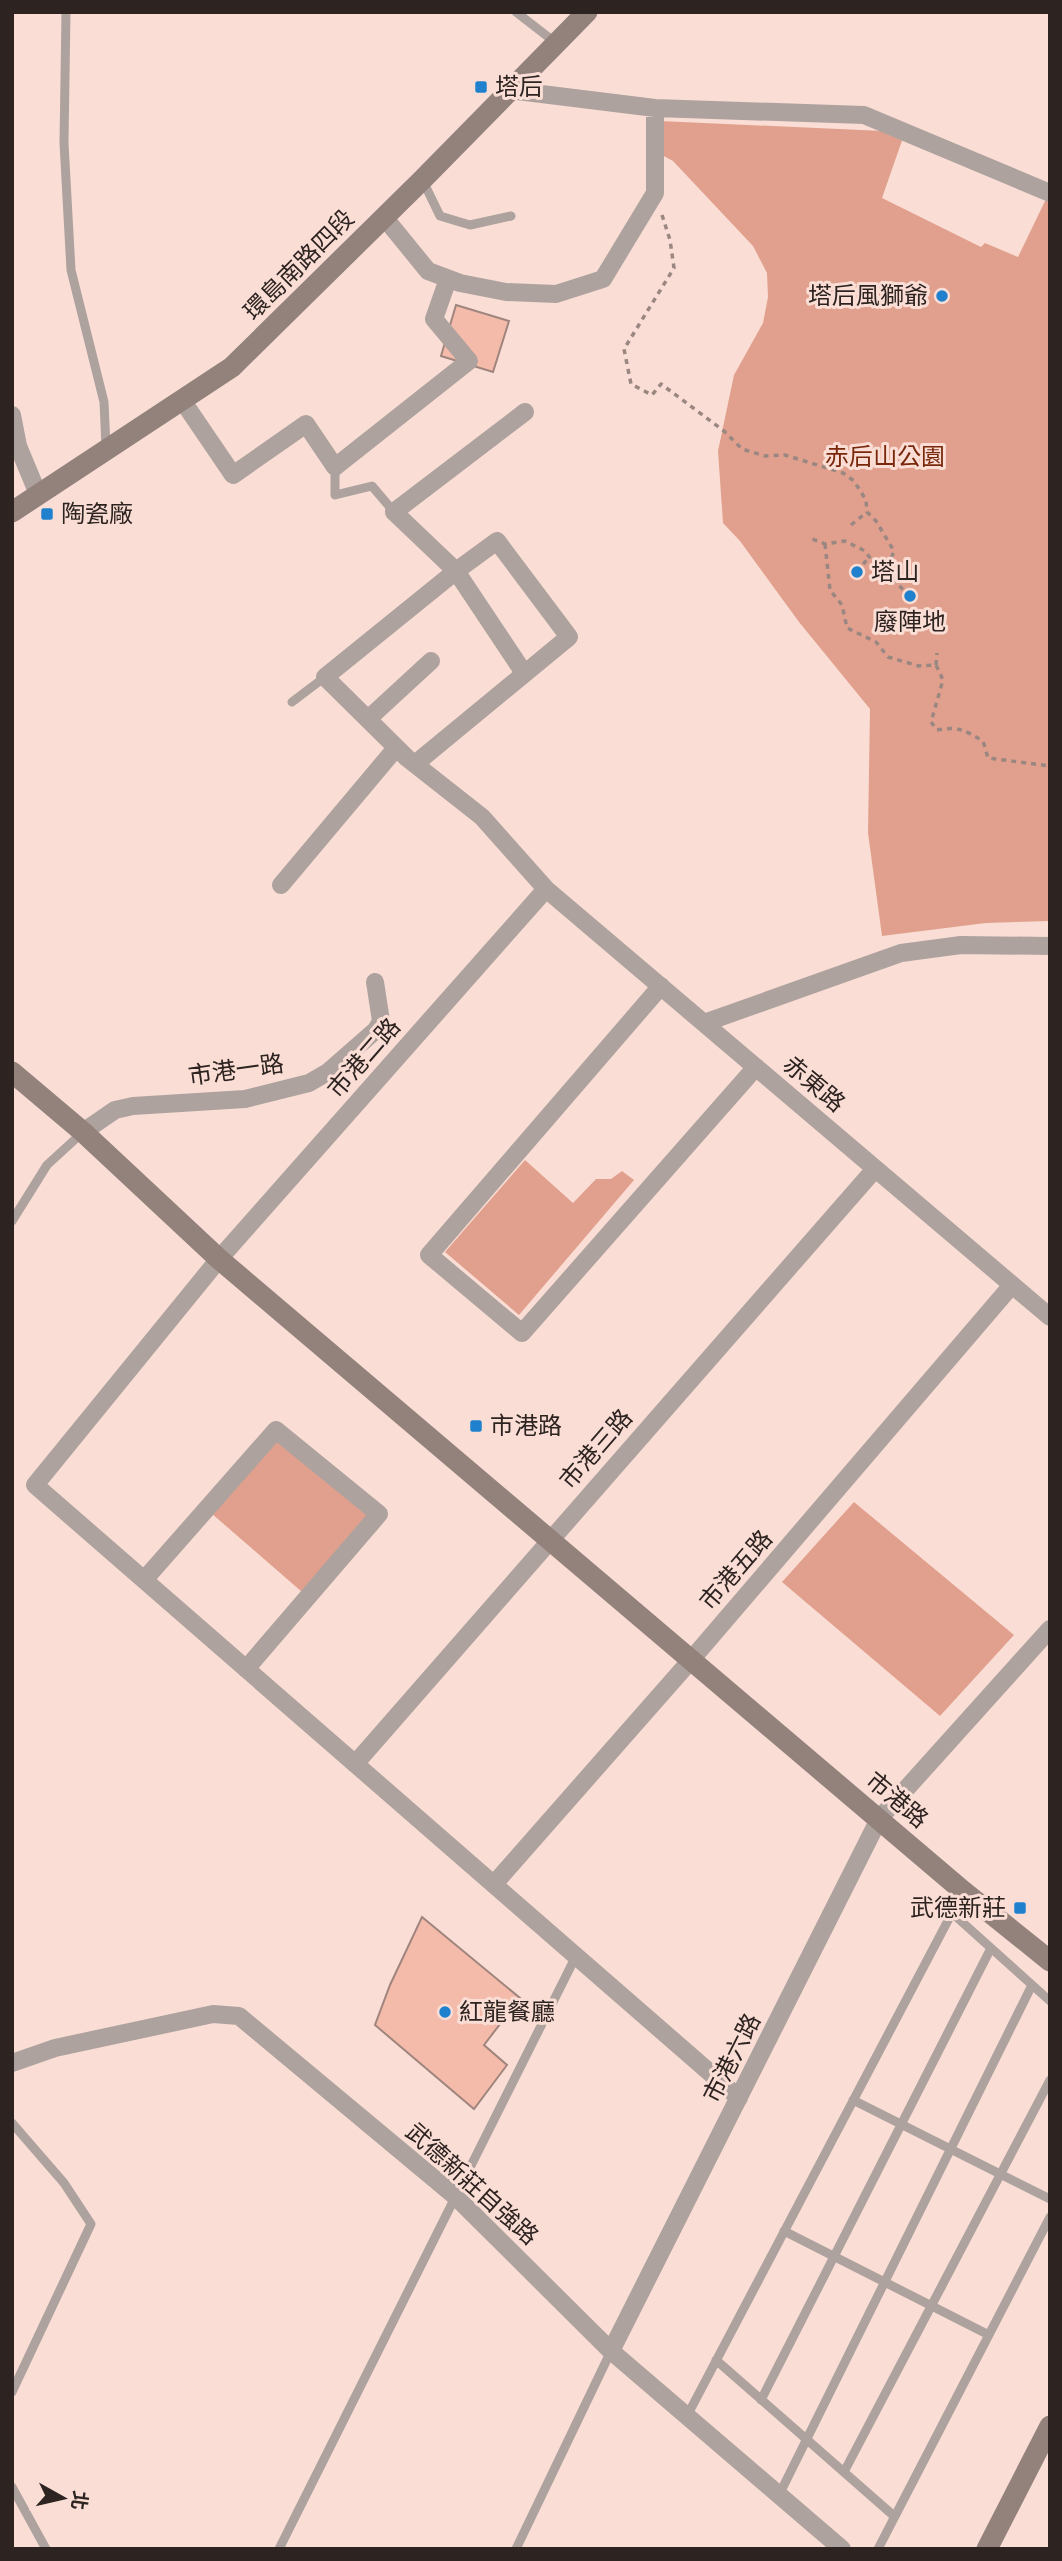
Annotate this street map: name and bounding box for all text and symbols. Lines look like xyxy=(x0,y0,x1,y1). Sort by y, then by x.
place label: 塔后 xyxy=(495,71,543,100)
marker: 塔后 xyxy=(473,79,489,95)
street label: 環島南路四段 xyxy=(237,203,359,325)
place label: 塔后風獅爺 xyxy=(808,280,928,309)
marker: 塔后風獅爺 xyxy=(934,288,950,304)
park label: 赤后山公園 xyxy=(825,441,945,470)
place label: 陶瓷廠 xyxy=(61,498,133,527)
marker: 陶瓷廠 xyxy=(39,506,55,522)
place label: 塔山 xyxy=(871,556,919,585)
marker: 塔山 xyxy=(849,564,865,580)
marker: 廢陣地 xyxy=(902,588,918,604)
place label: 廢陣地 xyxy=(874,606,946,635)
street label: 市港二路 xyxy=(320,1011,405,1103)
street label: 市港一路 xyxy=(186,1047,285,1090)
street label: 赤東路 xyxy=(778,1049,852,1117)
street label: 市港三路 xyxy=(552,1402,637,1494)
place label: 市港路 xyxy=(490,1410,562,1439)
marker: 市港路 xyxy=(468,1418,484,1434)
street label: 市港五路 xyxy=(692,1523,777,1615)
street label: 市港路 xyxy=(861,1765,935,1833)
place label: 武德新莊 xyxy=(910,1892,1006,1921)
marker: 武德新莊 xyxy=(1012,1900,1028,1916)
place label: 紅龍餐廳 xyxy=(459,1996,555,2025)
marker: 紅龍餐廳 xyxy=(437,2004,453,2020)
street label: 市港六路 xyxy=(696,2008,765,2107)
street label: 武德新莊自強路 xyxy=(401,2116,545,2250)
north arrow xyxy=(28,2463,98,2533)
text: 北 xyxy=(68,2489,93,2511)

